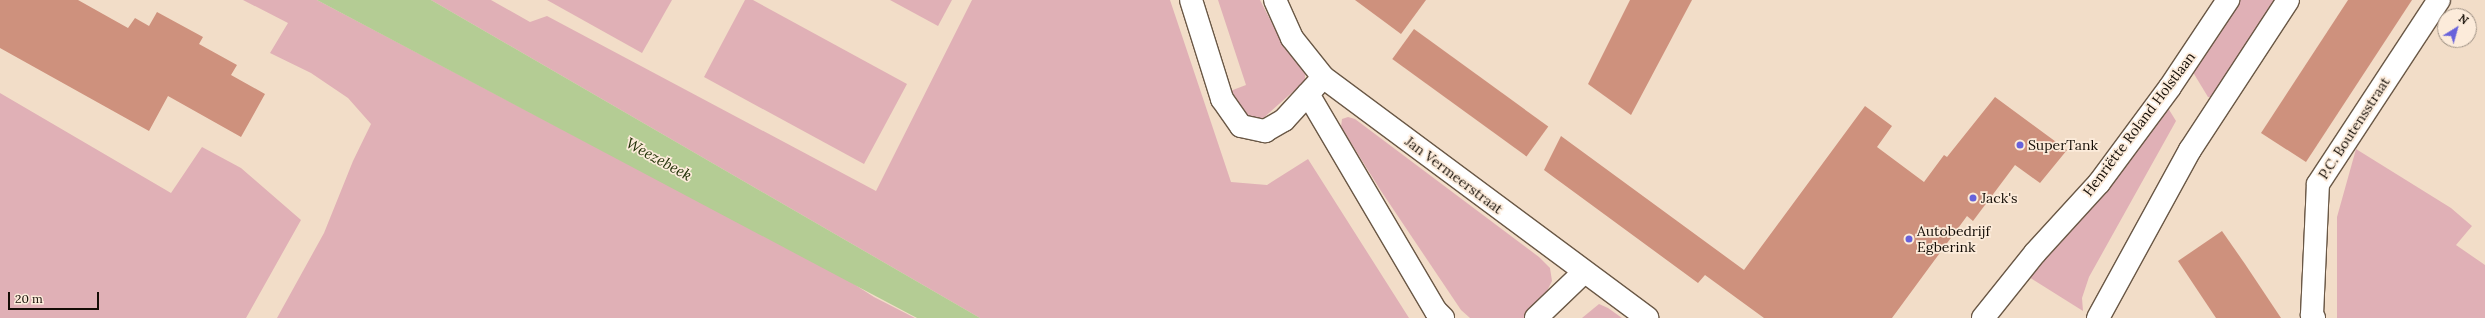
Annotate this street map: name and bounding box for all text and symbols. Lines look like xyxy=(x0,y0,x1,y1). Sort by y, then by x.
north arrow xyxy=(2437,8,2477,48)
text: N xyxy=(2456,11,2471,27)
street label: Henriëtte Roland Holstlaan xyxy=(2079,49,2199,199)
street label: P.C. Boutensstraat xyxy=(2315,74,2393,182)
street label: Jan Vermeerstraat xyxy=(1402,133,1506,217)
water label: Weezebeek xyxy=(623,134,695,184)
place label: SuperTank xyxy=(2028,137,2098,153)
marker: SuperTank xyxy=(2015,140,2025,150)
place label: Jack's xyxy=(1981,190,2018,206)
marker: Jack's xyxy=(1968,193,1978,203)
place label: Autobedrijf Egberink xyxy=(1917,223,1990,256)
marker: Autobedrijf Egberink xyxy=(1904,234,1914,244)
scale bar xyxy=(10,284,101,310)
text: 20 m xyxy=(15,291,43,306)

